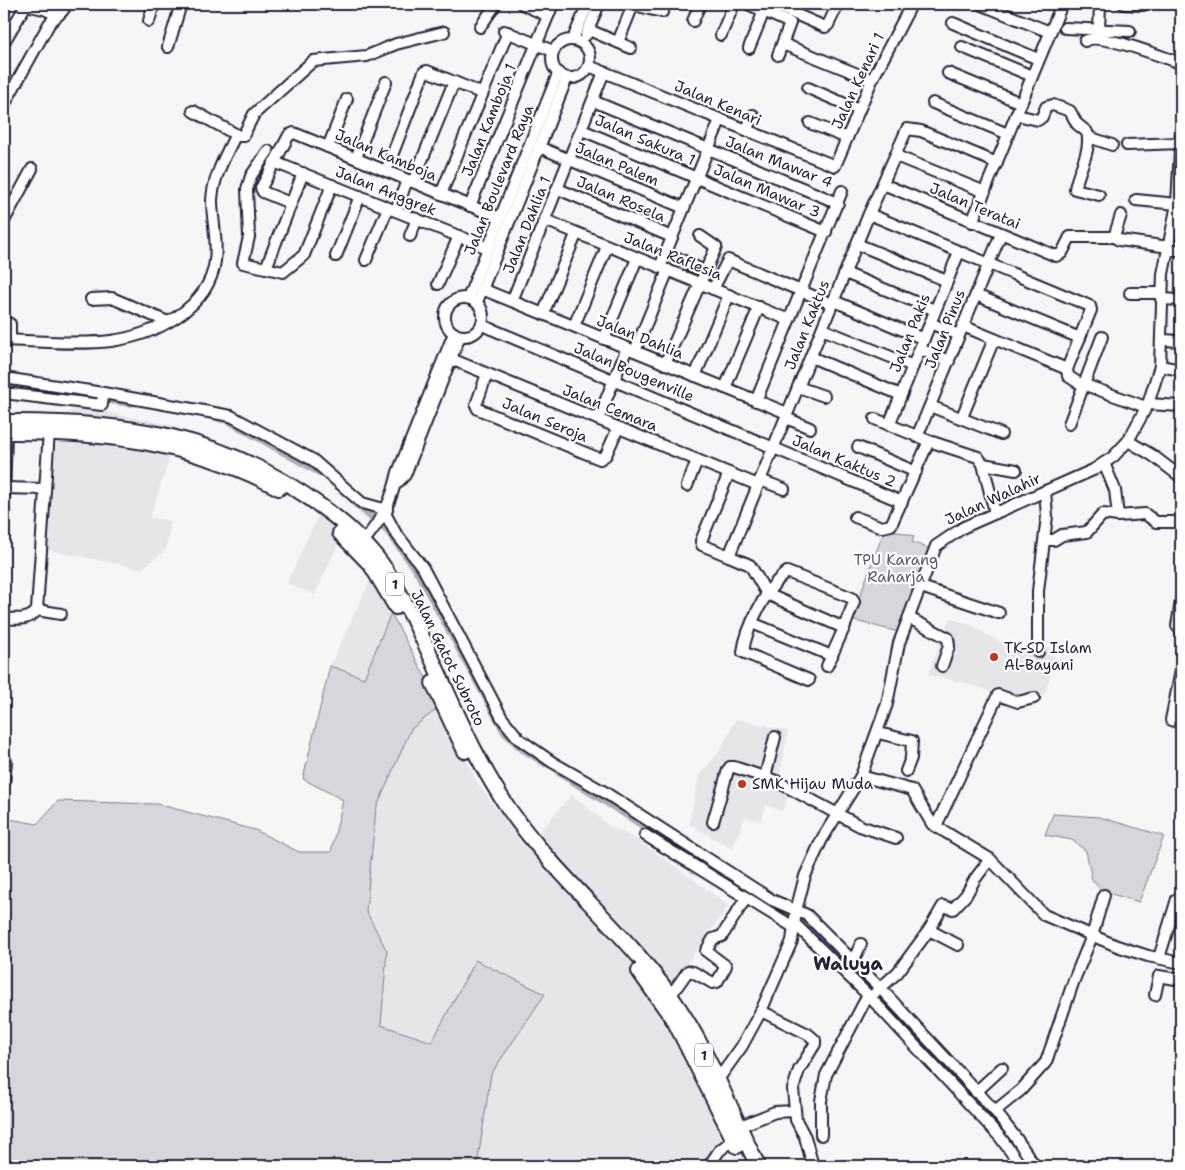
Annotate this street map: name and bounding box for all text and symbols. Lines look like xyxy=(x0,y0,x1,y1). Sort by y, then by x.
street label: Jalan Kenari 1 xyxy=(827,30,889,132)
street label: Jalan Kamboja 1 xyxy=(457,61,521,179)
street label: Jalan Kenari xyxy=(671,76,765,130)
street label: Jalan Boulevard Raya xyxy=(460,101,539,258)
street label: Jalan Sakura 1 xyxy=(592,110,698,170)
street label: Jalan Kamboja xyxy=(332,125,441,186)
street label: Jalan Mawar 4 xyxy=(722,131,836,193)
street label: Jalan Palem xyxy=(572,137,662,191)
street label: Jalan Mawar 3 xyxy=(711,159,823,223)
street label: Jalan Anggrek xyxy=(332,162,440,220)
street label: Jalan Rosela xyxy=(574,171,669,227)
street label: Jalan Dahlia 1 xyxy=(498,173,556,277)
street label: Jalan Teratai xyxy=(927,178,1023,234)
street label: Jalan Raflesia xyxy=(621,227,726,285)
street label: Jalan Kaktus xyxy=(780,277,834,373)
street label: Jalan Pinus xyxy=(920,286,970,372)
street label: Jalan Pakis xyxy=(885,291,935,375)
street label: Jalan Dahlia xyxy=(594,310,687,364)
street label: Jalan Bougenville xyxy=(571,338,697,406)
street label: Jalan Cemara xyxy=(559,380,661,436)
street label: Jalan Seroja xyxy=(499,393,591,447)
street label: Jalan Kaktus 2 xyxy=(789,430,899,492)
street label: Jalan Walahir xyxy=(942,468,1044,530)
park label: TPU Karang Raharja xyxy=(854,550,938,587)
road number: 1 xyxy=(386,572,404,596)
street label: Jalan Gatot Subroto xyxy=(406,587,490,729)
place label: TK-SD Islam Al-Bayani xyxy=(1004,638,1092,675)
marker: TK-SD Islam Al-Bayani xyxy=(988,651,1000,663)
place label: SMK Hijau Muda xyxy=(752,774,874,794)
marker: SMK Hijau Muda xyxy=(736,778,748,790)
district label: Waluya xyxy=(813,952,884,976)
road number: 1 xyxy=(695,1044,713,1066)

